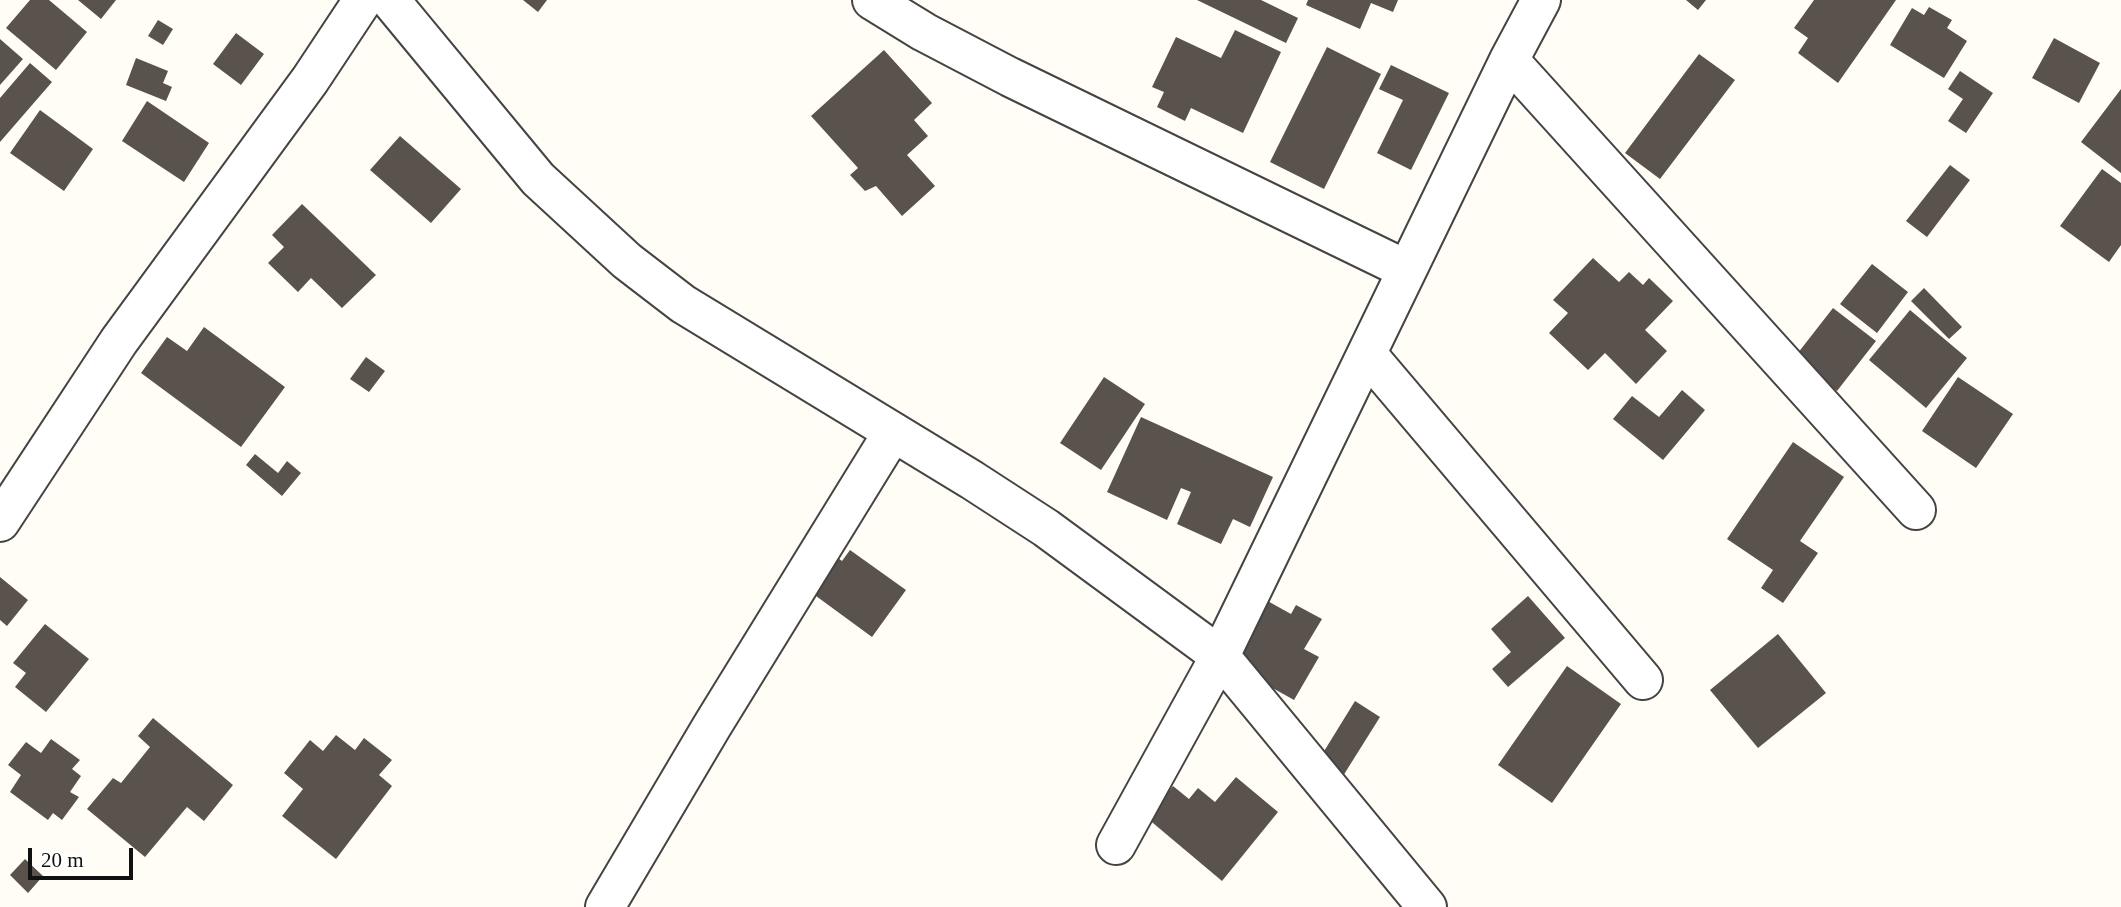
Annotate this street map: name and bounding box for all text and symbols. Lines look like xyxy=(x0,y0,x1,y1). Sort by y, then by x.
scale bar xyxy=(32,834,136,878)
text: 20 m xyxy=(41,848,84,872)

